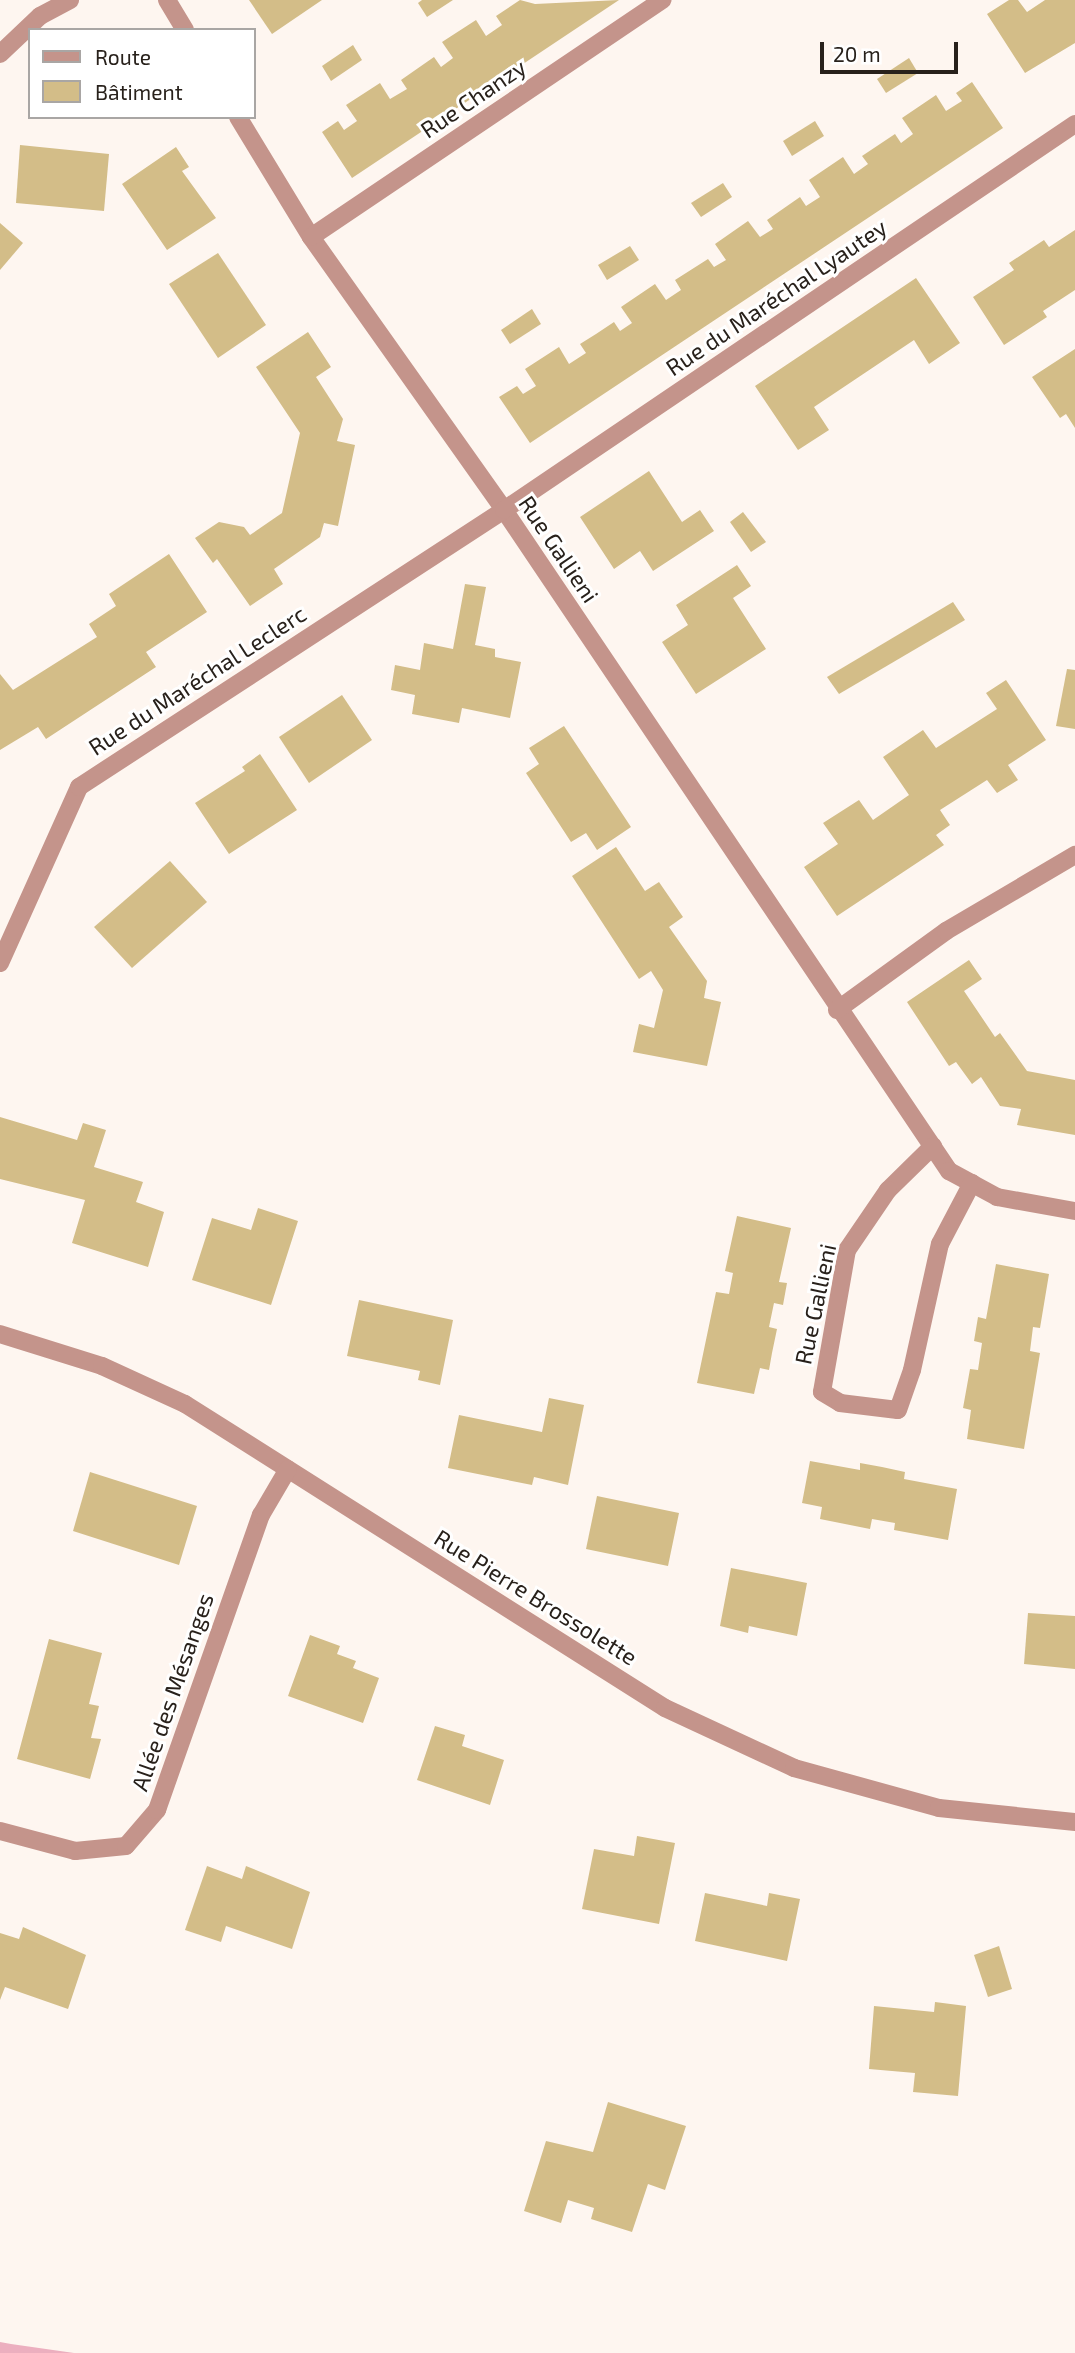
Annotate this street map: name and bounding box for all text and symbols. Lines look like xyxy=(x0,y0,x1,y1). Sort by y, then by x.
legend xyxy=(28,28,256,119)
scale bar xyxy=(823,28,961,72)
text: 20 m xyxy=(833,41,881,66)
text: Route xyxy=(95,44,151,69)
street label: Rue Chanzy xyxy=(415,53,531,143)
text: Bâtiment xyxy=(95,79,183,104)
street label: Rue du Maréchal Lyautey xyxy=(660,213,892,381)
street label: Rue Gallieni xyxy=(513,490,605,608)
street label: Rue du Maréchal Leclerc xyxy=(83,599,311,761)
street label: Rue Gallieni xyxy=(789,1241,841,1367)
street label: Rue Pierre Brossolette xyxy=(430,1523,642,1671)
street label: Allée des Mésanges xyxy=(125,1590,219,1794)

